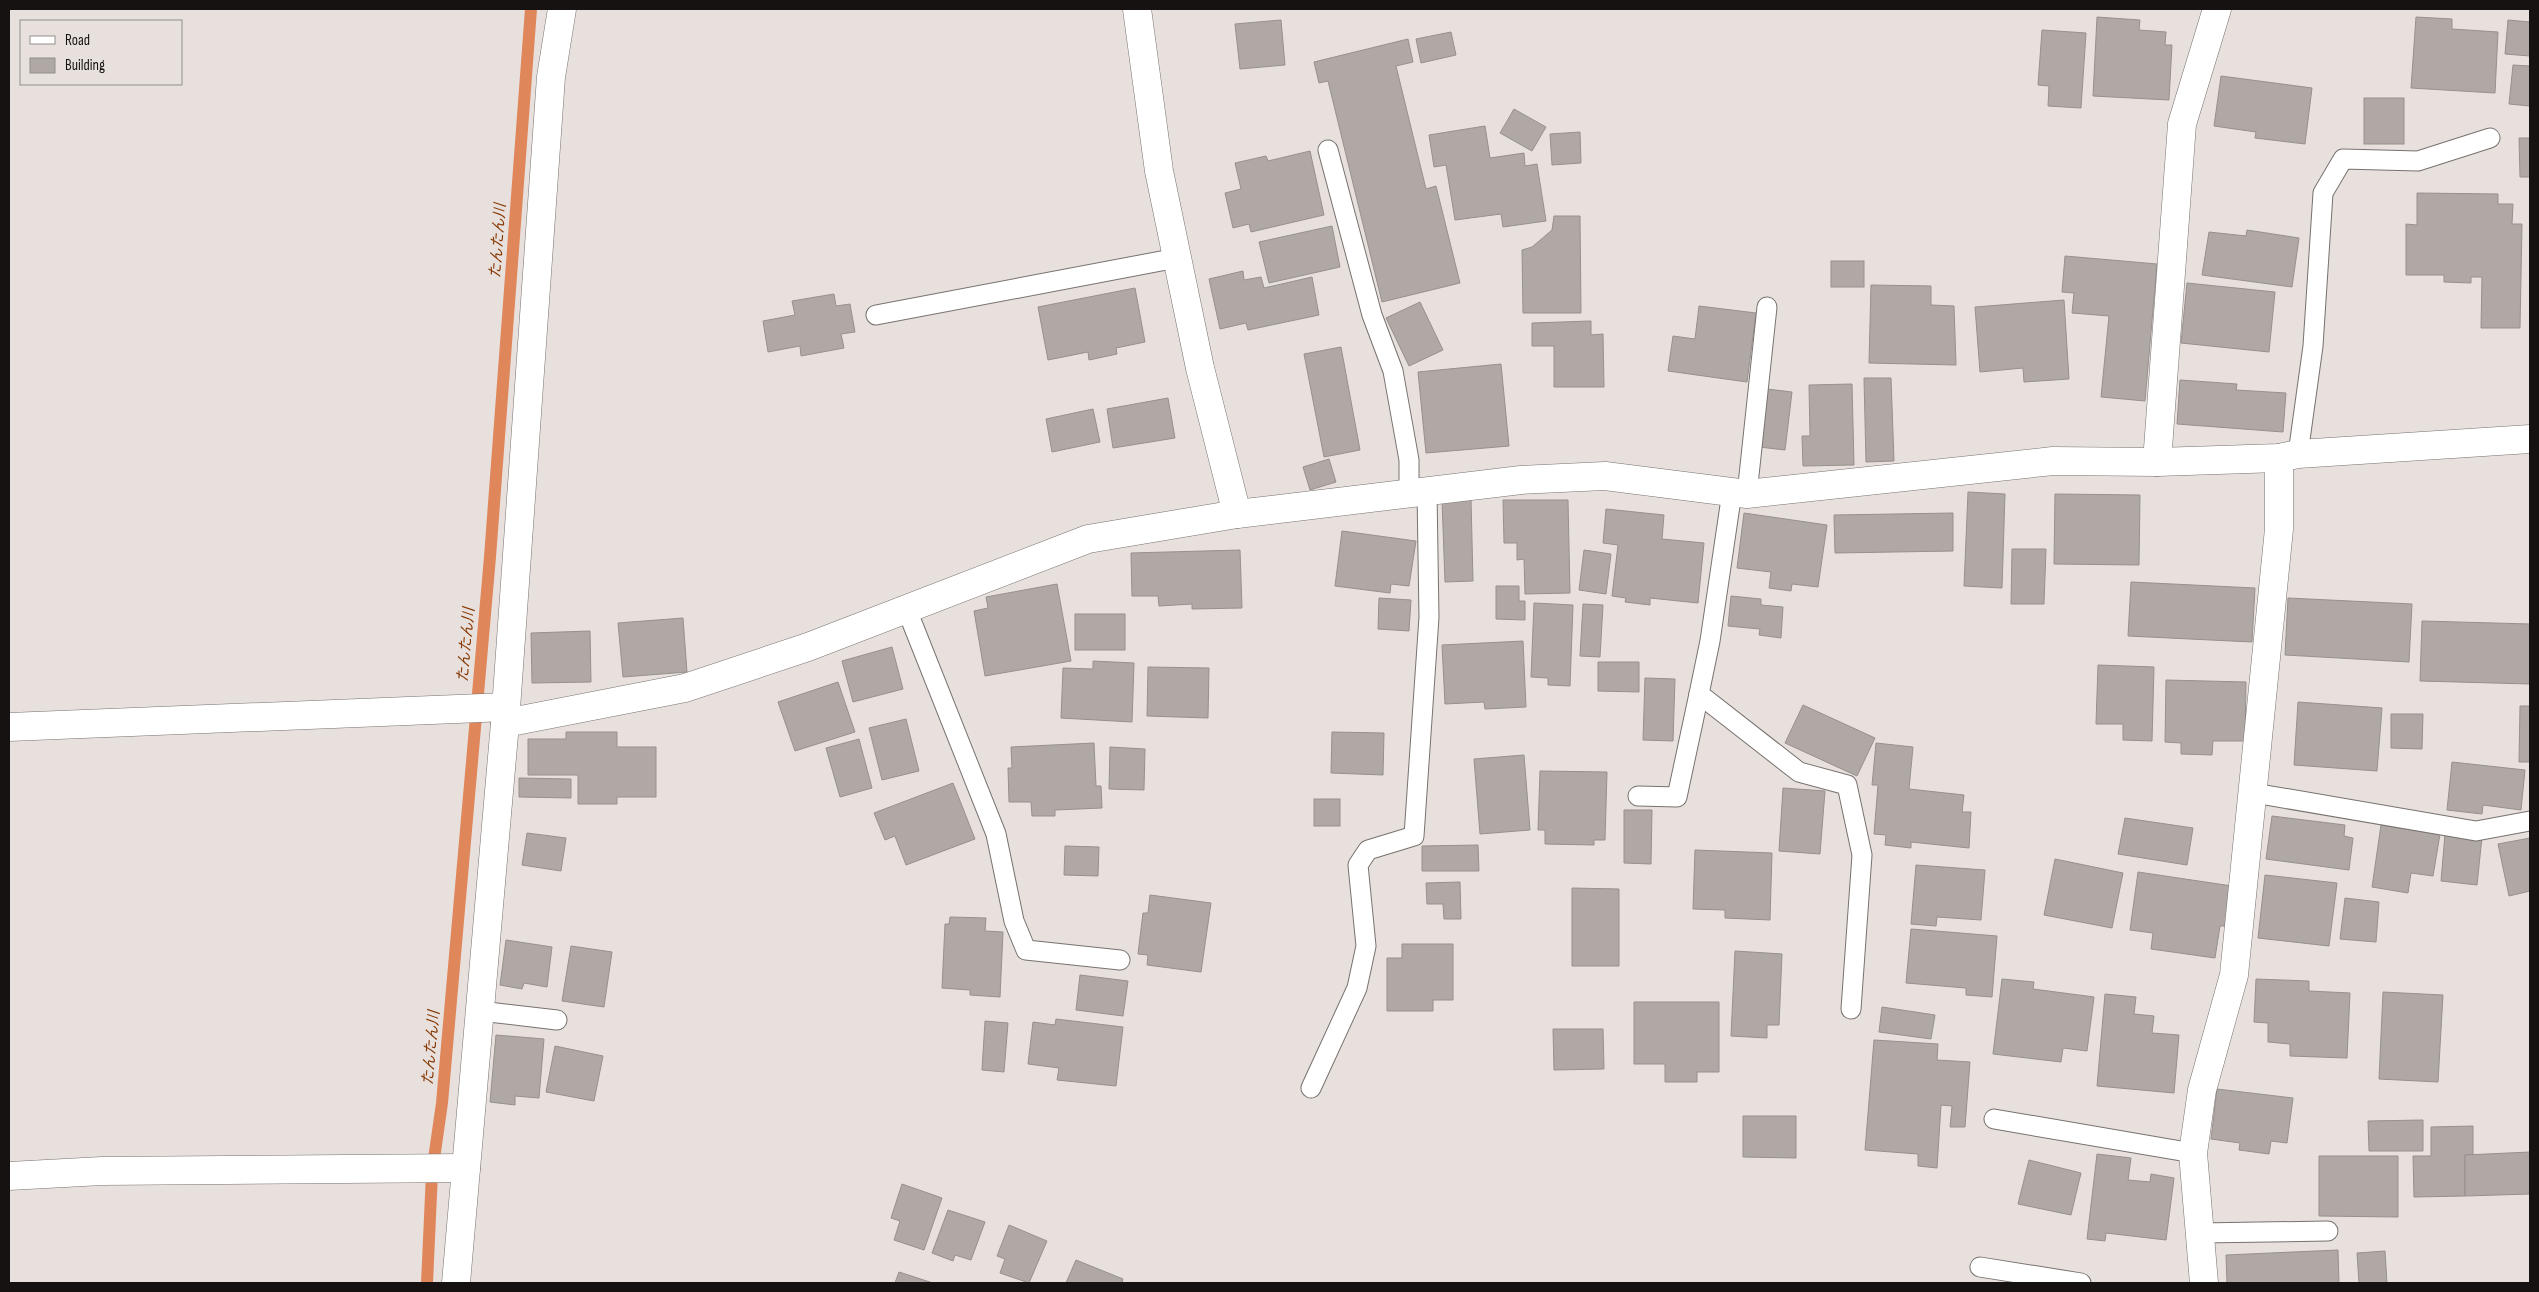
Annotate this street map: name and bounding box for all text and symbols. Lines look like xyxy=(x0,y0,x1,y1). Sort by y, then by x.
legend xyxy=(20,20,182,85)
text: Road xyxy=(65,31,90,50)
text: Building xyxy=(65,56,105,75)
water label: たんたん川 xyxy=(486,201,510,279)
water label: たんたん川 xyxy=(453,605,479,683)
water label: たんたん川 xyxy=(418,1008,444,1086)

